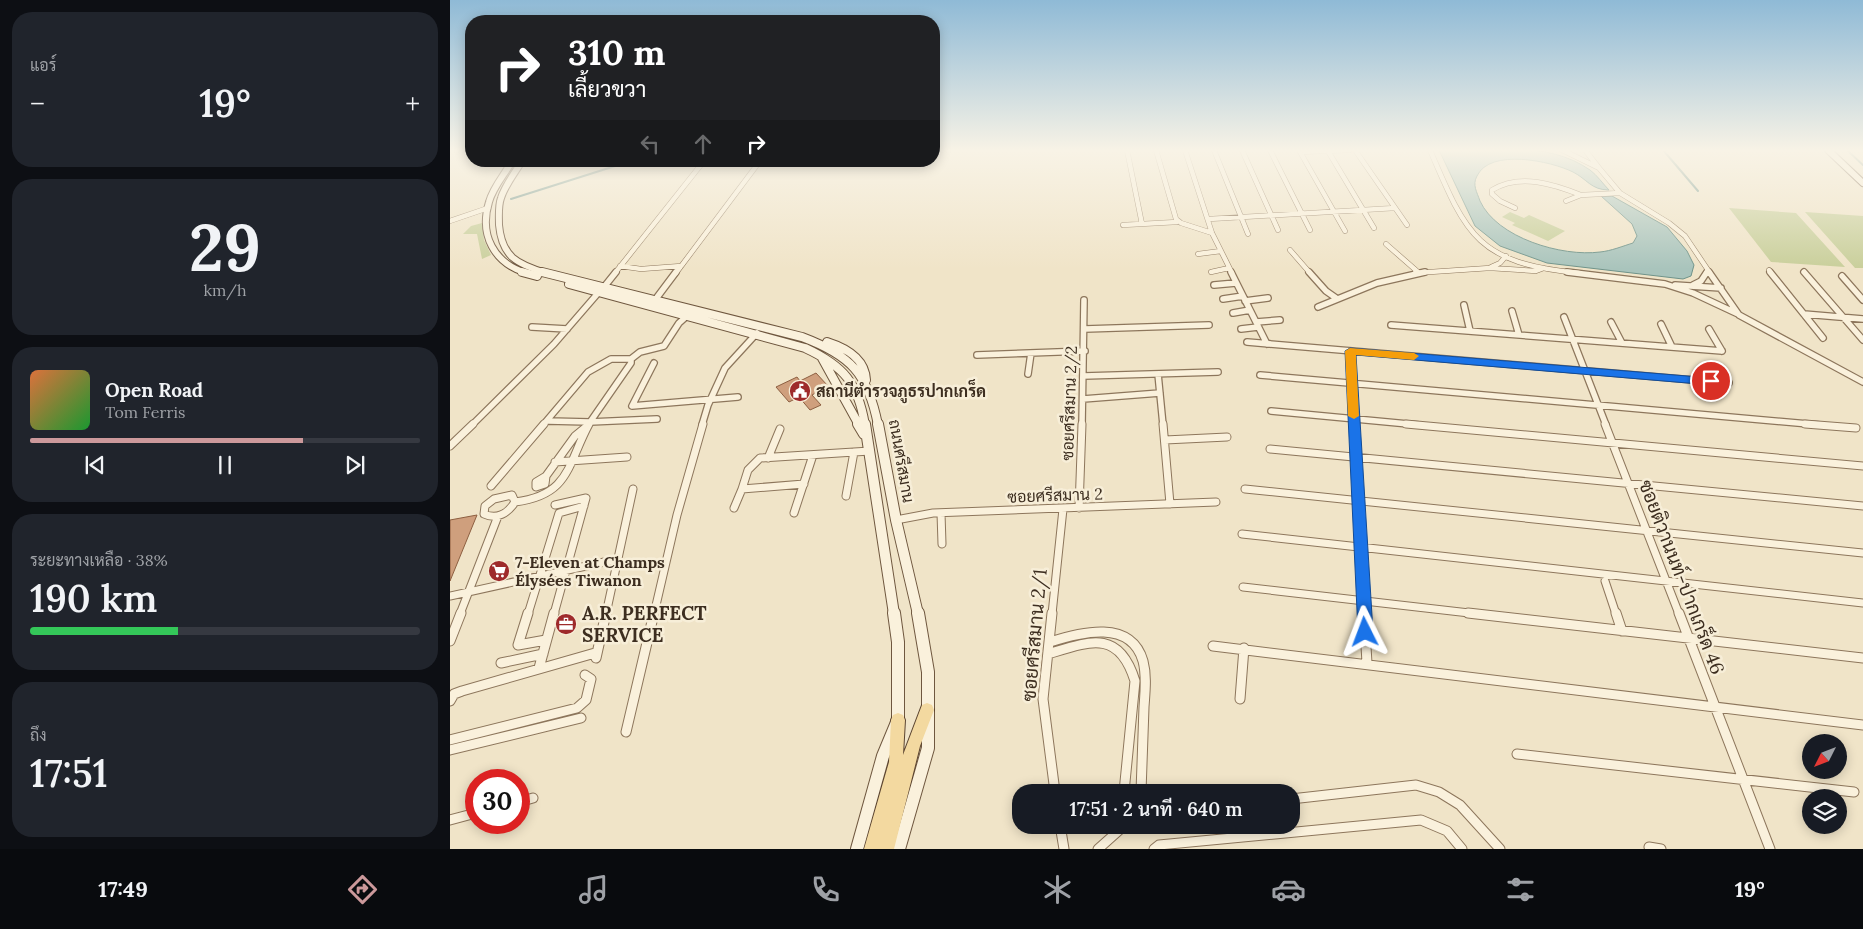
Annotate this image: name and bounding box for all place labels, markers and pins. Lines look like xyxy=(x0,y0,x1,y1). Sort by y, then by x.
pin xyxy=(1690,360,1732,402)
place label: สถานีตำรวจภูธรปากเกร็ด xyxy=(816,378,986,404)
public building icon: สถานีตำรวจภูธรปากเกร็ด xyxy=(788,379,812,403)
place label: 7-Eleven at Champs Élysées Tiwanon xyxy=(515,552,665,590)
supermarket icon: 7-Eleven at Champs Élysées Tiwanon xyxy=(487,559,511,583)
place label: A.R. PERFECT SERVICE xyxy=(582,601,707,647)
office icon: A.R. PERFECT SERVICE xyxy=(554,612,578,636)

